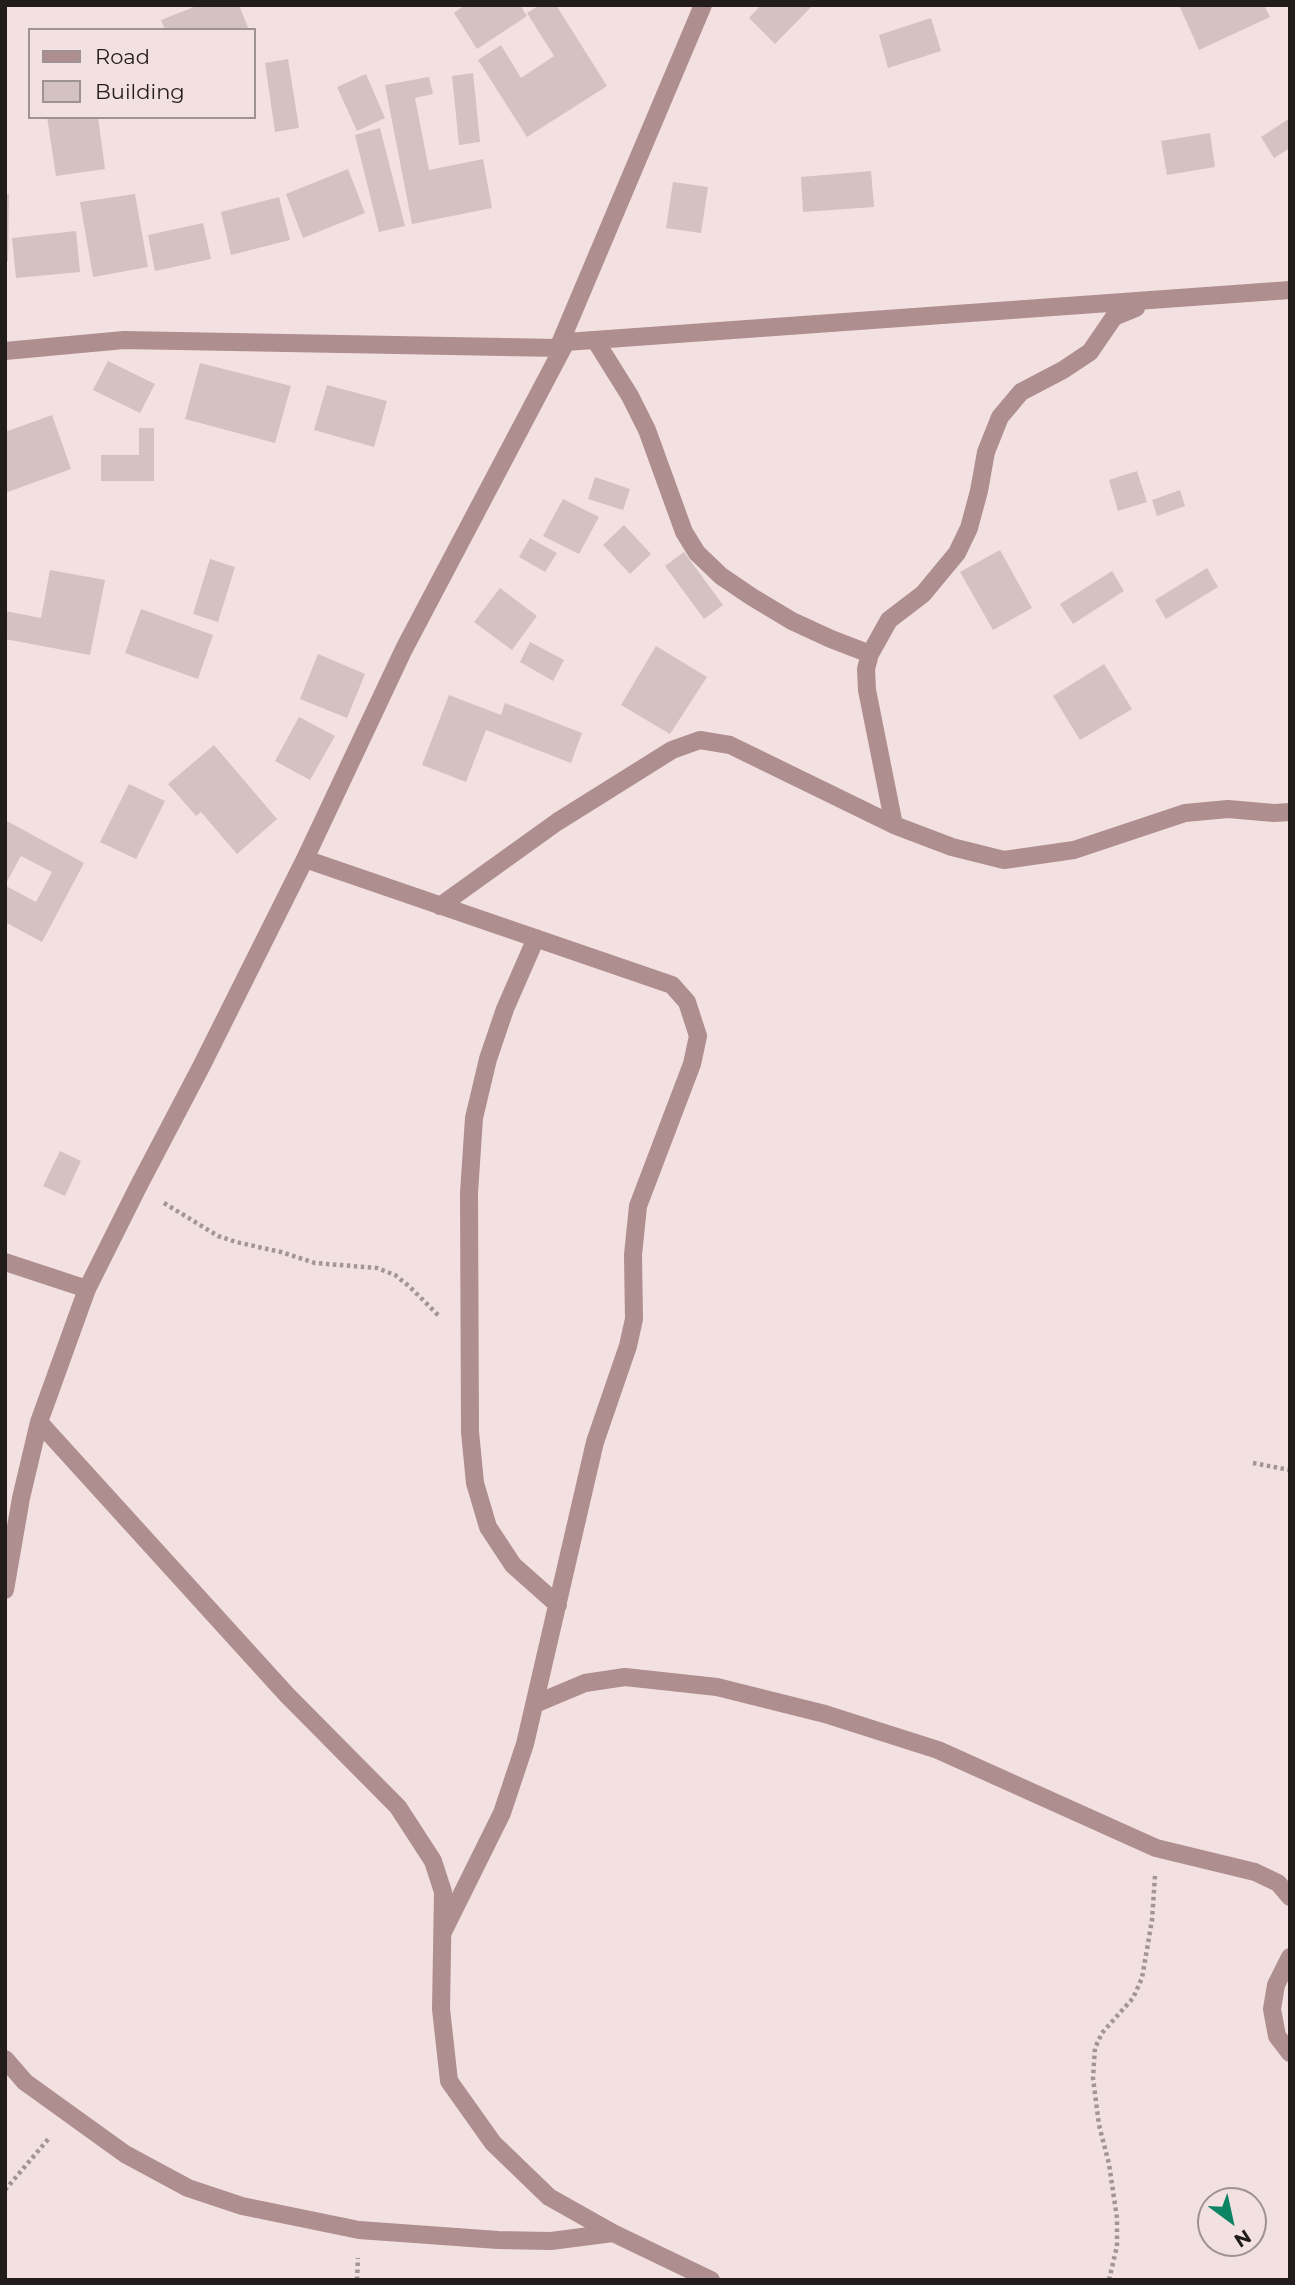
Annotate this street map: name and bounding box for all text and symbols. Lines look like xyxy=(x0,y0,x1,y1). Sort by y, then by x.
legend xyxy=(28,28,256,119)
text: Road xyxy=(95,44,150,69)
text: Building xyxy=(95,79,185,104)
north arrow xyxy=(1197,2187,1267,2257)
text: N xyxy=(1230,2225,1255,2252)

